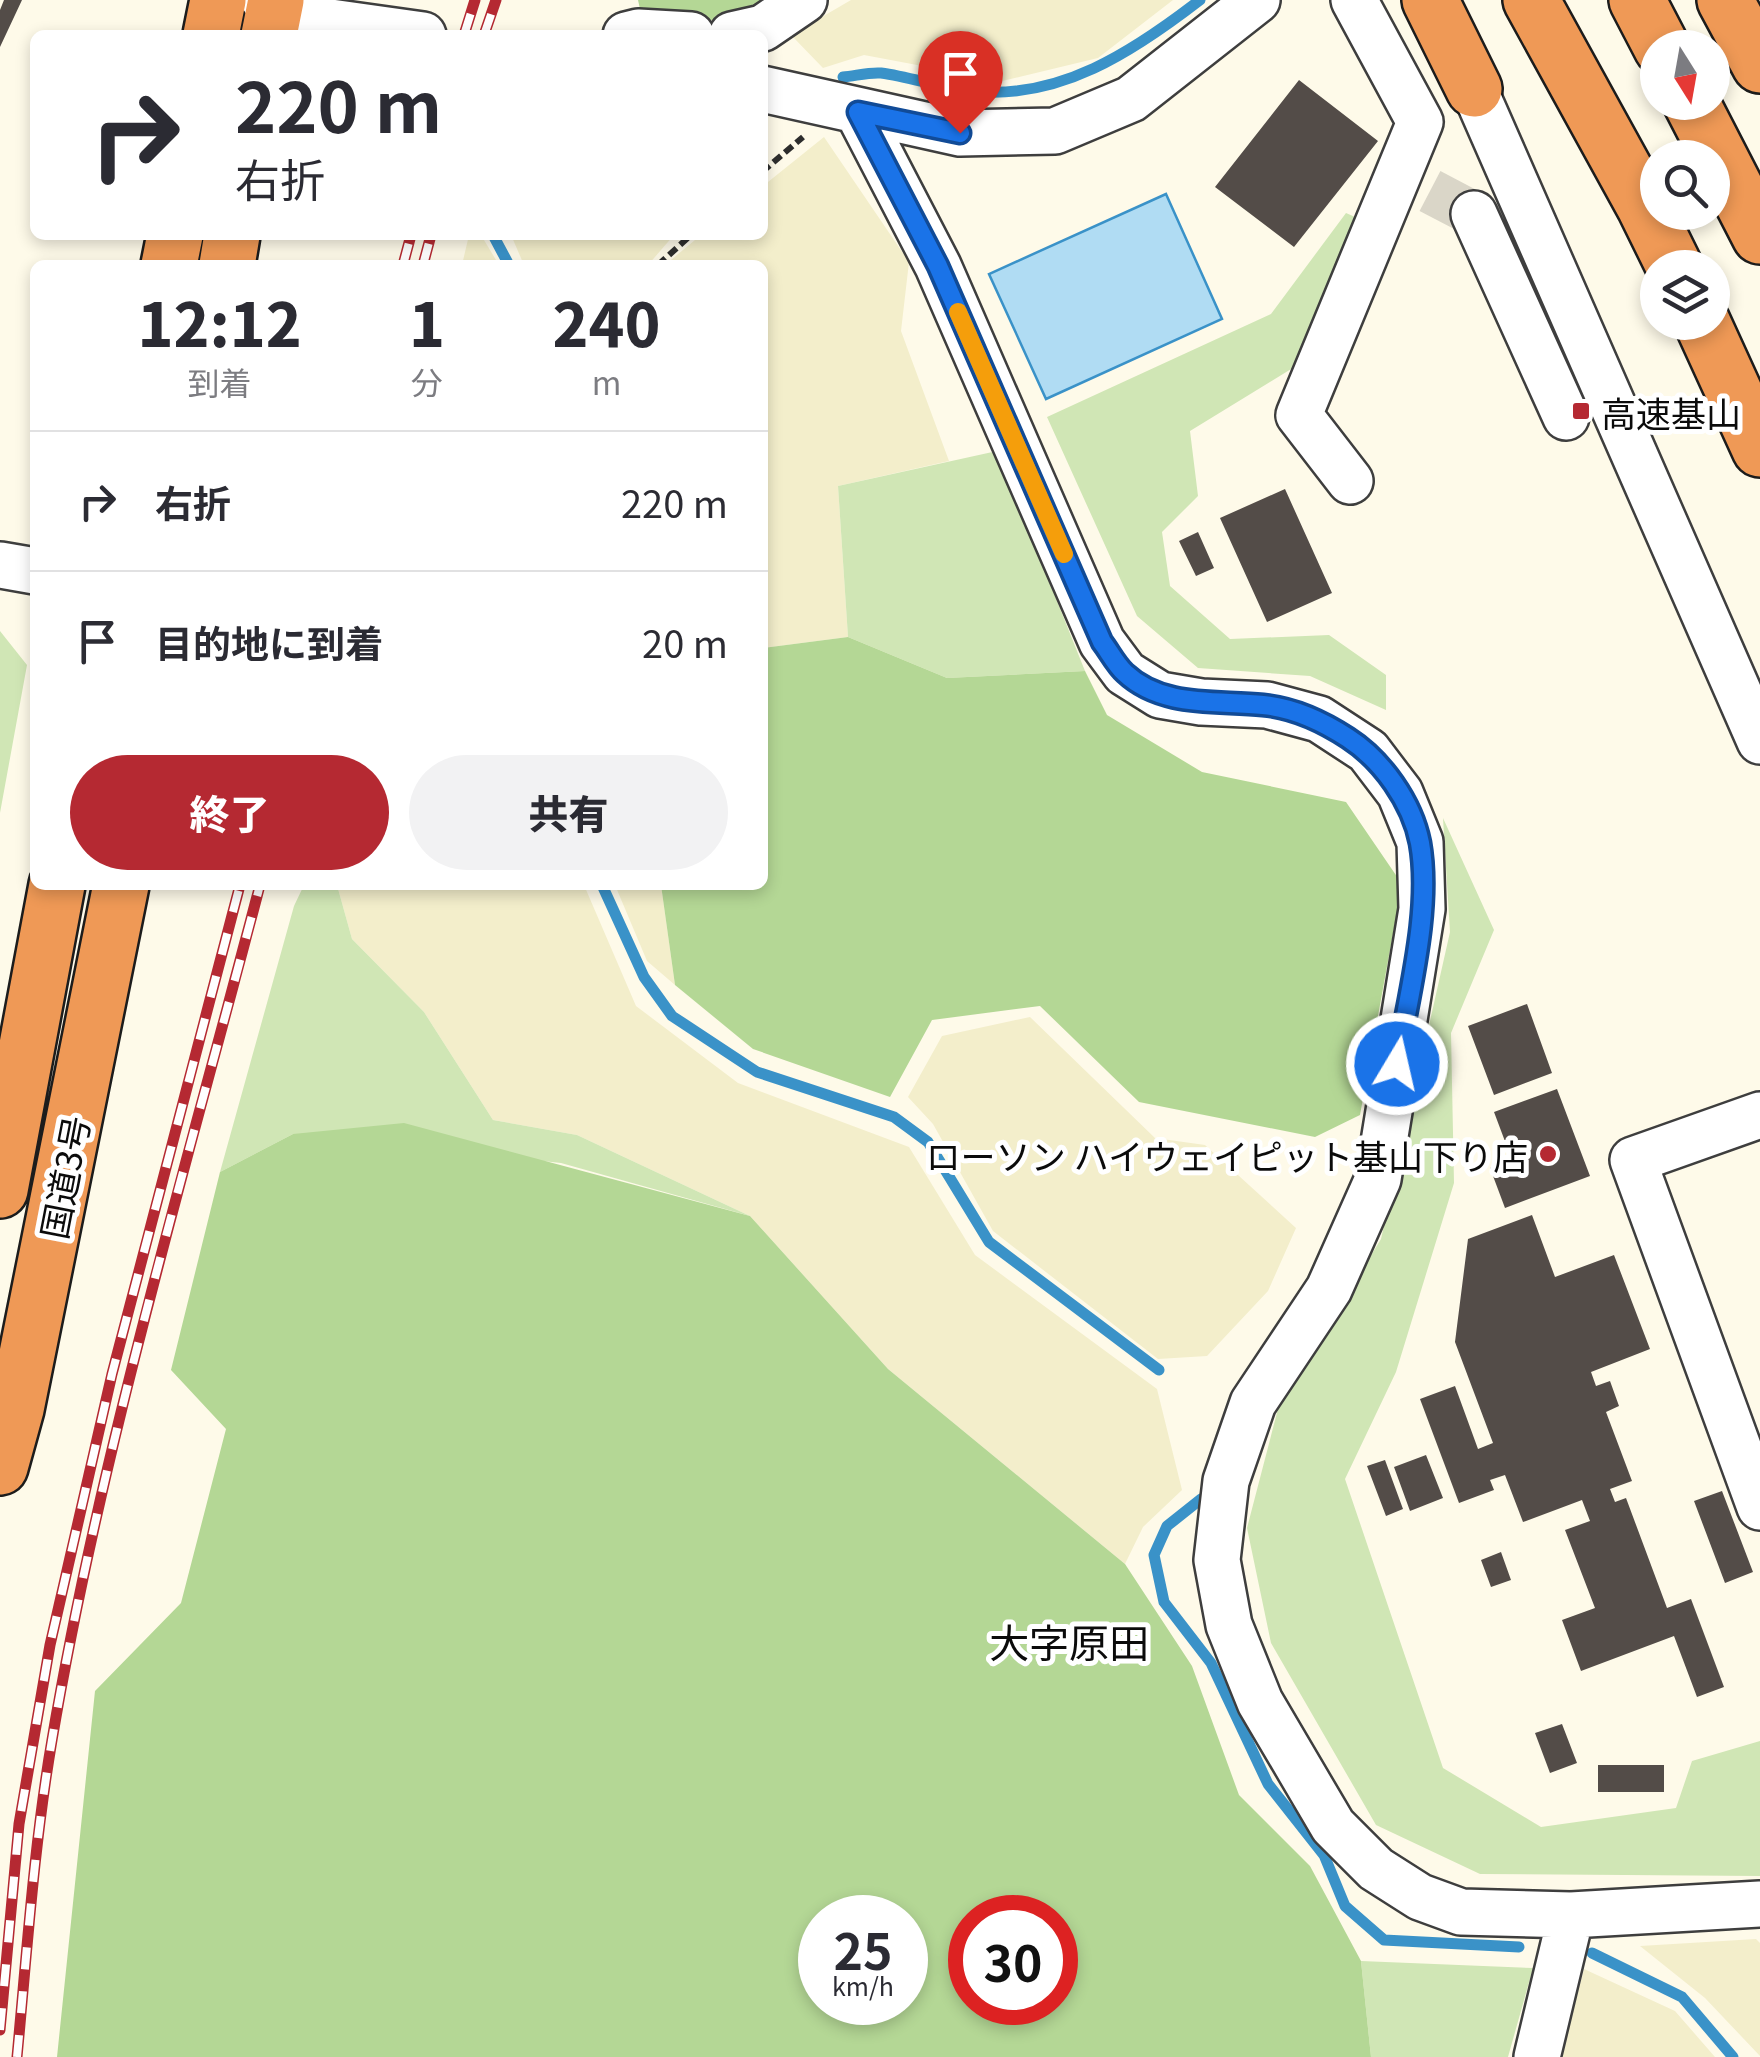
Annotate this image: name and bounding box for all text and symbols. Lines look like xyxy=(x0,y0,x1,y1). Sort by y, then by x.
north arrow xyxy=(1640,30,1730,120)
map controls xyxy=(1640,30,1730,340)
pin xyxy=(918,31,1003,134)
icon: arrive xyxy=(933,46,988,101)
text: 220 m xyxy=(235,52,442,153)
icon: right xyxy=(70,70,200,200)
button: search xyxy=(1640,140,1730,230)
text: 右折 xyxy=(235,145,325,210)
button: layers xyxy=(1640,250,1730,340)
text: 12:12 xyxy=(138,277,302,364)
text: 1 xyxy=(409,277,445,364)
text: 240 xyxy=(553,277,660,364)
text: 到着 xyxy=(188,358,252,404)
text: 分 xyxy=(411,358,443,404)
text: m xyxy=(592,358,621,404)
place label: 高速基山 xyxy=(1601,386,1741,437)
marker: 高速基山 xyxy=(1570,400,1592,422)
icon: right xyxy=(70,474,125,529)
text: 右折 xyxy=(155,474,231,529)
text: 220 m xyxy=(621,474,728,529)
icon: arrive xyxy=(70,614,125,669)
text: 目的地に到着 xyxy=(155,614,383,669)
text: 20 m xyxy=(642,614,728,669)
button: 終了 xyxy=(70,755,389,870)
button: 共有 xyxy=(409,755,728,870)
position arrow xyxy=(1345,1012,1449,1116)
street label: 国道3号 xyxy=(26,1111,100,1243)
place label: ローソン ハイウェイピット基山下り店 xyxy=(926,1129,1528,1180)
marker: ローソン ハイウェイピット基山下り店 xyxy=(1537,1143,1559,1165)
district label: 大字原田 xyxy=(989,1612,1149,1670)
speed limit sign: 30 xyxy=(948,1895,1078,2025)
text: 25 xyxy=(834,1912,893,1984)
text: km/h xyxy=(832,1967,894,2003)

